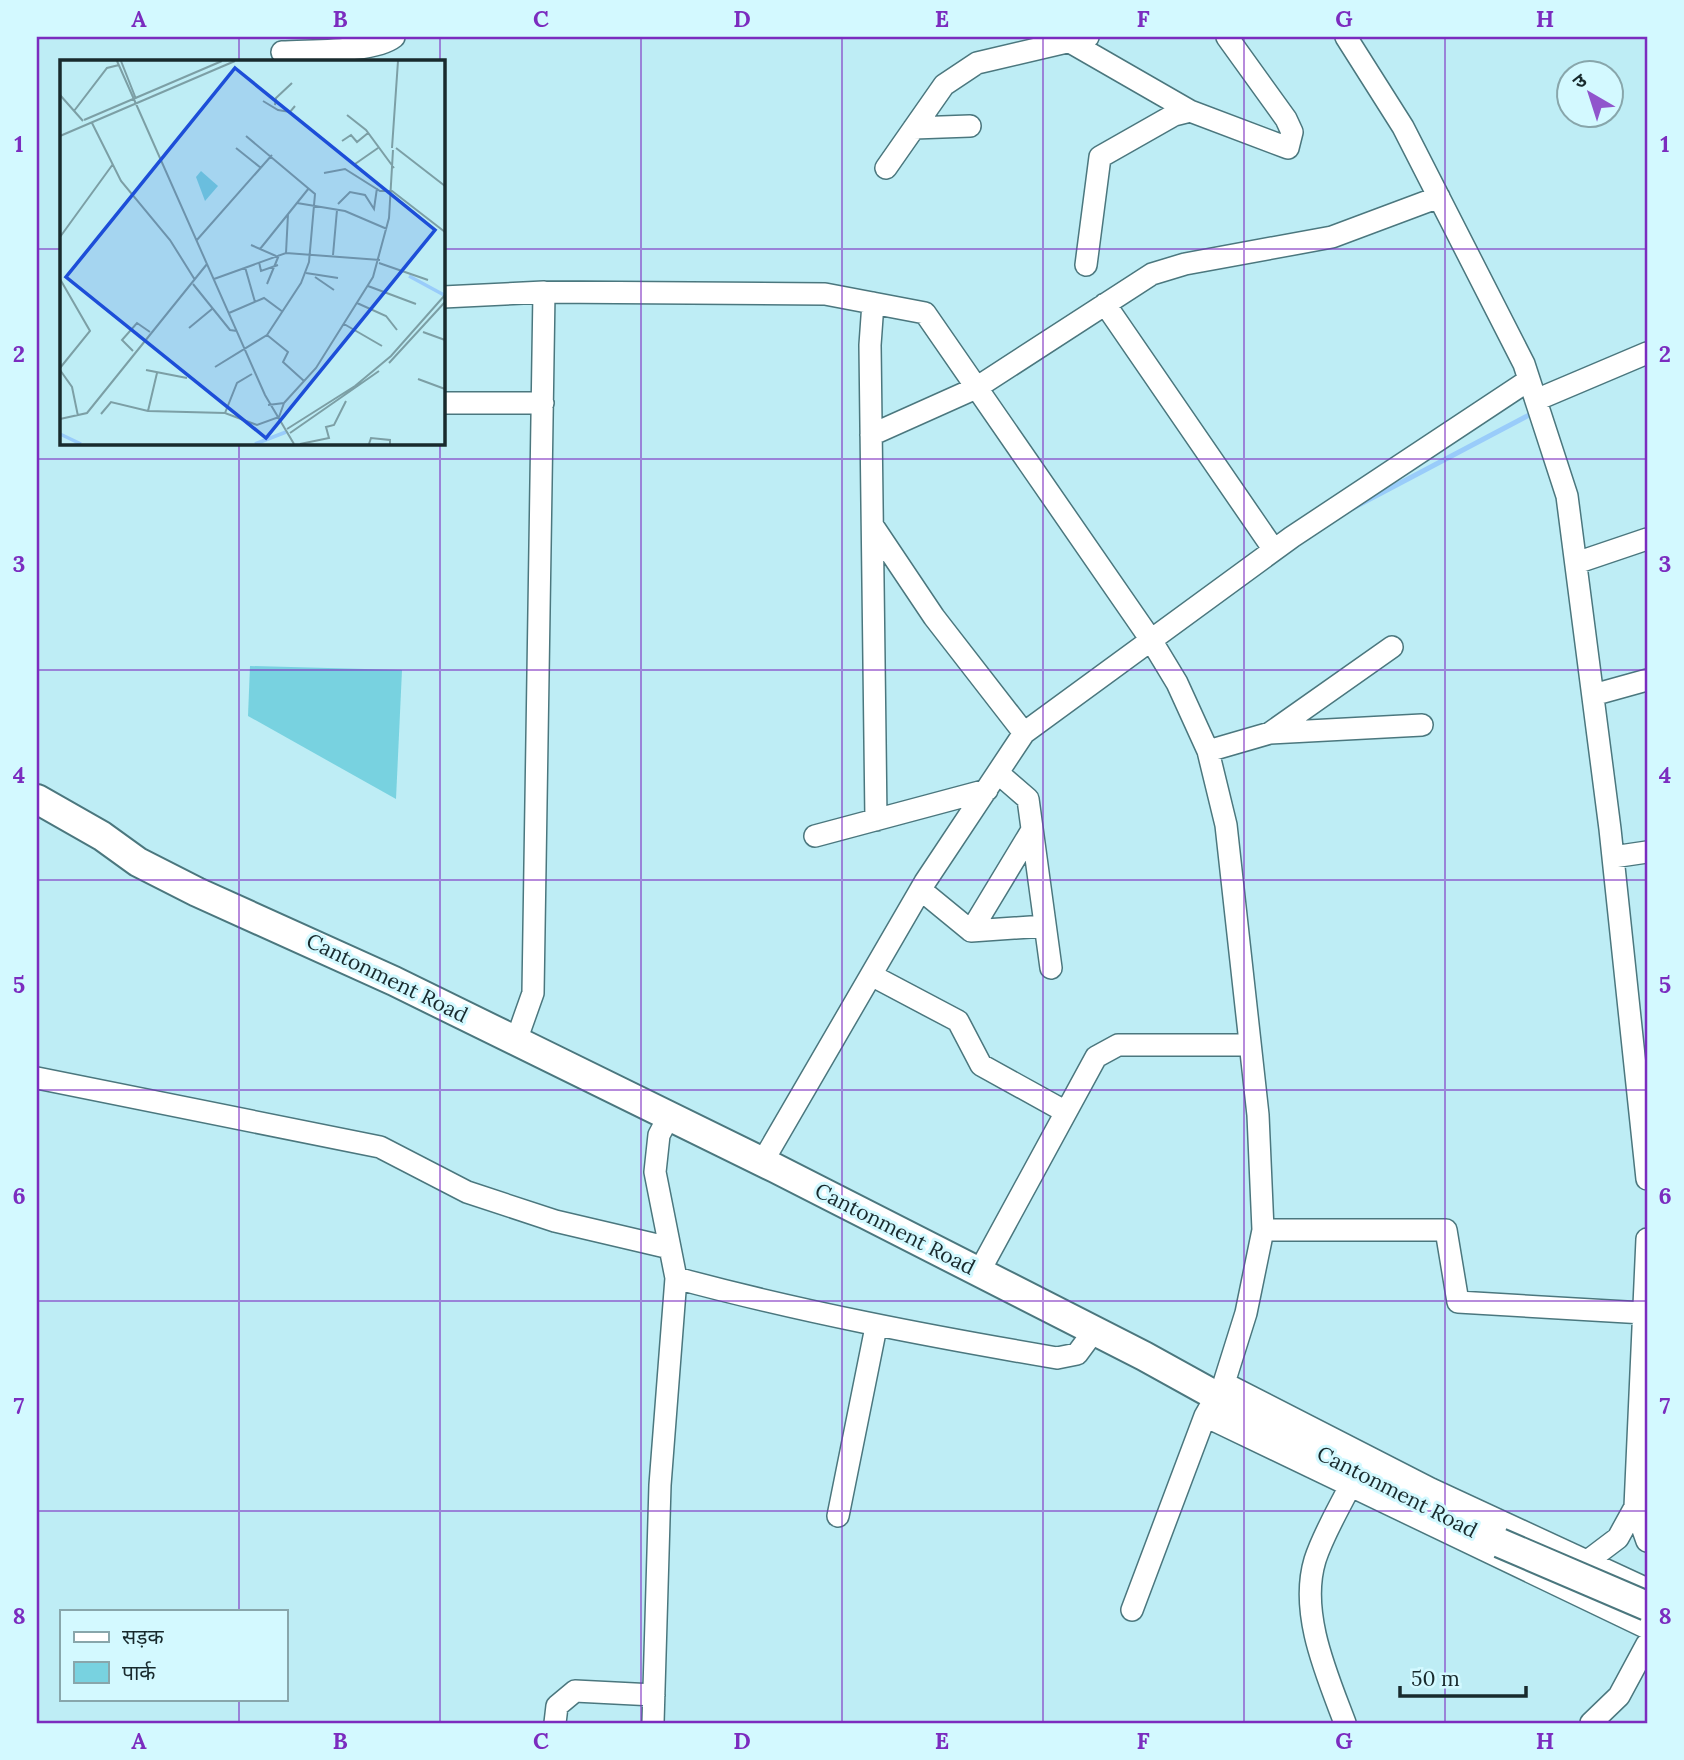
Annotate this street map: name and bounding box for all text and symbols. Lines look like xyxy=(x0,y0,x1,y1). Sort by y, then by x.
text: A xyxy=(131,4,147,33)
text: B xyxy=(332,4,348,33)
text: C xyxy=(533,4,549,33)
text: D xyxy=(733,4,751,33)
text: E xyxy=(935,4,949,33)
text: F xyxy=(1136,4,1150,33)
text: G xyxy=(1335,4,1353,33)
text: H xyxy=(1536,4,1554,33)
inset map xyxy=(60,60,444,444)
north arrow xyxy=(1554,60,1624,130)
text: उ xyxy=(1567,67,1592,94)
text: 1 xyxy=(14,129,24,158)
text: 1 xyxy=(1660,129,1670,158)
text: 2 xyxy=(13,339,25,368)
text: 2 xyxy=(1659,339,1671,368)
text: 3 xyxy=(13,549,25,578)
text: 3 xyxy=(1659,549,1671,578)
text: 4 xyxy=(13,760,25,789)
text: 4 xyxy=(1659,760,1671,789)
street label: Cantonment Road xyxy=(302,927,472,1028)
text: 5 xyxy=(13,970,25,999)
text: 5 xyxy=(1659,970,1671,999)
street label: Cantonment Road xyxy=(811,1177,980,1281)
text: 6 xyxy=(12,1181,26,1210)
text: 6 xyxy=(1658,1181,1672,1210)
text: 7 xyxy=(14,1391,25,1420)
text: 7 xyxy=(1660,1391,1671,1420)
street label: Cantonment Road xyxy=(1313,1440,1482,1544)
text: 8 xyxy=(12,1601,26,1630)
text: 8 xyxy=(1658,1601,1672,1630)
legend xyxy=(60,1610,287,1700)
text: सड़क xyxy=(122,1623,164,1650)
scale bar xyxy=(1400,1655,1526,1699)
text: पार्क xyxy=(122,1659,156,1686)
text: 50 m xyxy=(1411,1665,1460,1692)
text: A xyxy=(131,1726,147,1755)
text: B xyxy=(332,1726,348,1755)
text: C xyxy=(533,1726,549,1755)
text: D xyxy=(733,1726,751,1755)
text: E xyxy=(935,1726,949,1755)
text: F xyxy=(1136,1726,1150,1755)
text: G xyxy=(1335,1726,1353,1755)
text: H xyxy=(1536,1726,1554,1755)

